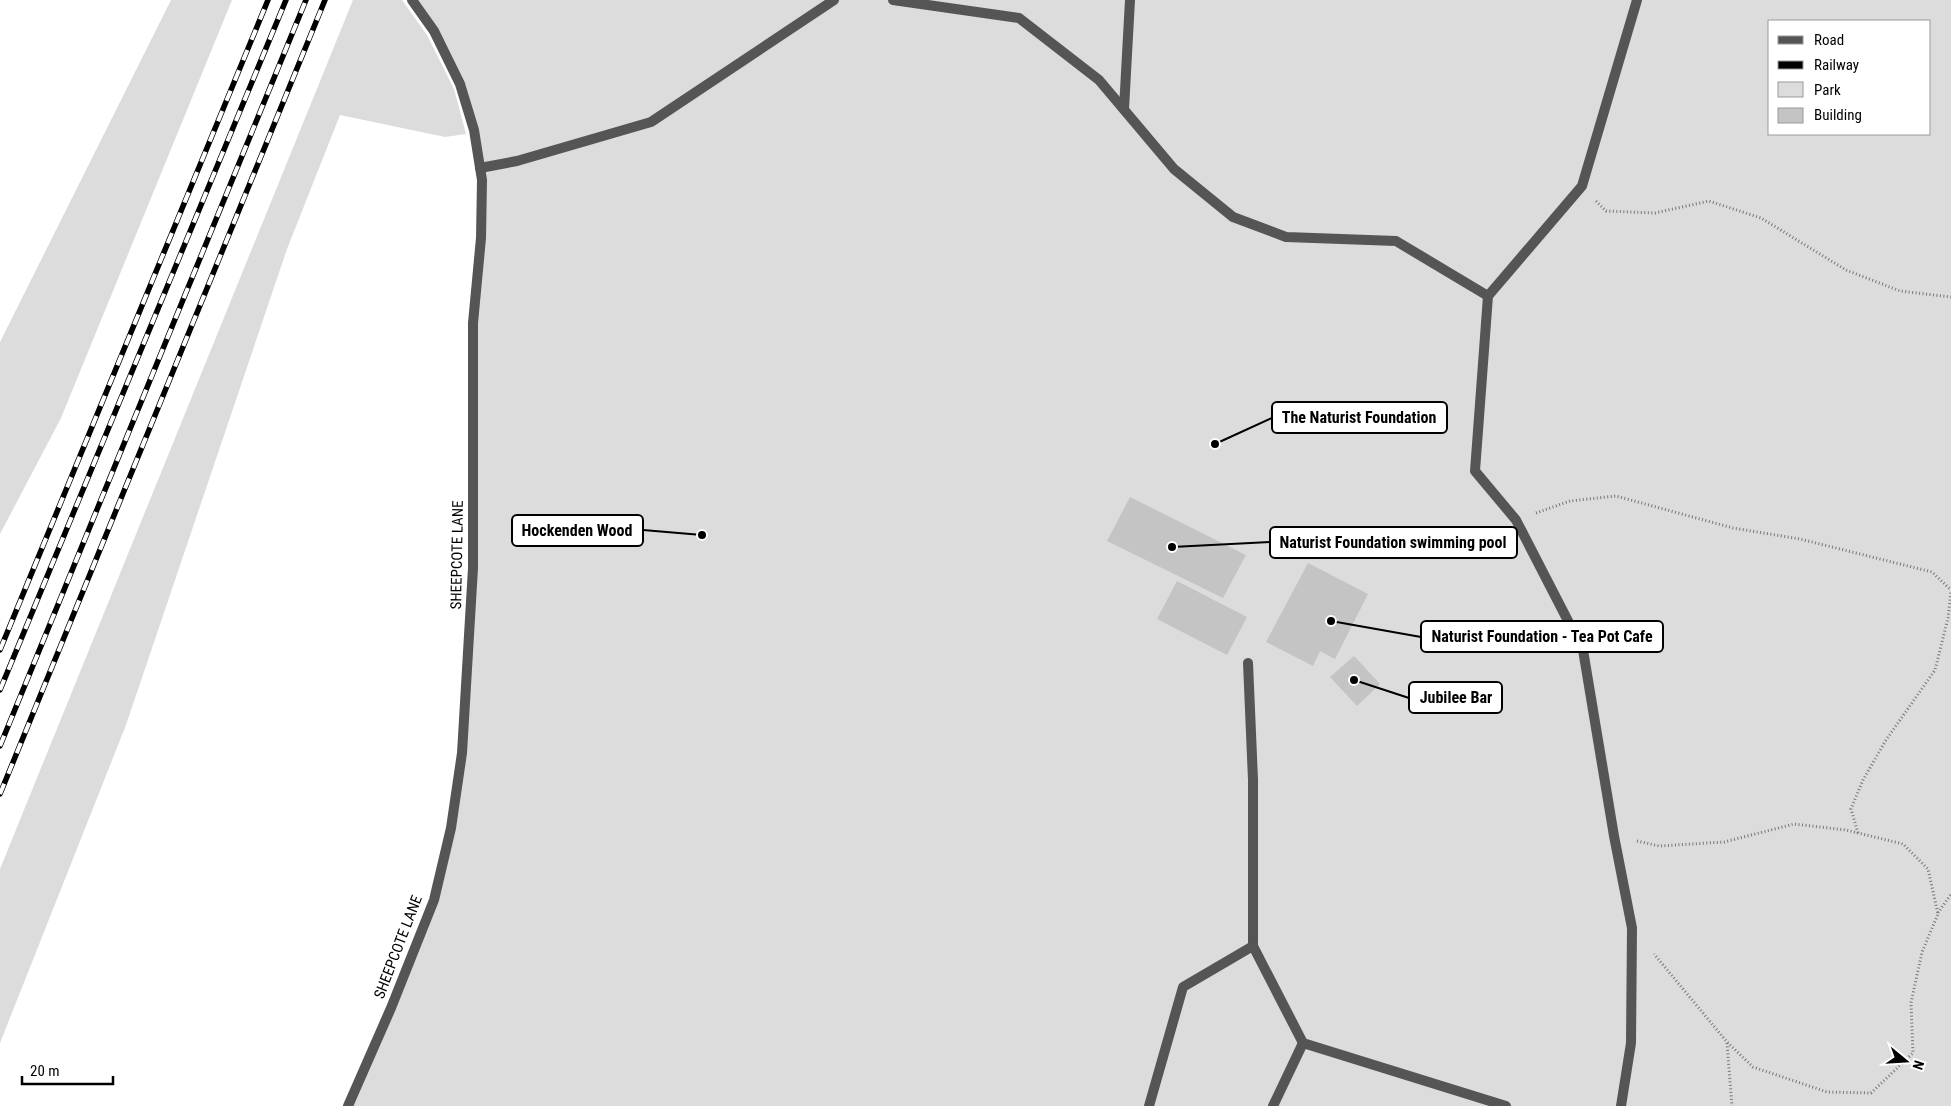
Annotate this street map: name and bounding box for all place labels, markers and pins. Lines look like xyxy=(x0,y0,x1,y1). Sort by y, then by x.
callout: The Naturist Foundation xyxy=(1272,402,1447,433)
callout: Hockenden Wood xyxy=(512,515,643,546)
callout: Naturist Foundation swimming pool xyxy=(1270,527,1517,558)
callout: Naturist Foundation - Tea Pot Cafe xyxy=(1421,621,1663,652)
callout: Jubilee Bar xyxy=(1409,682,1502,713)

